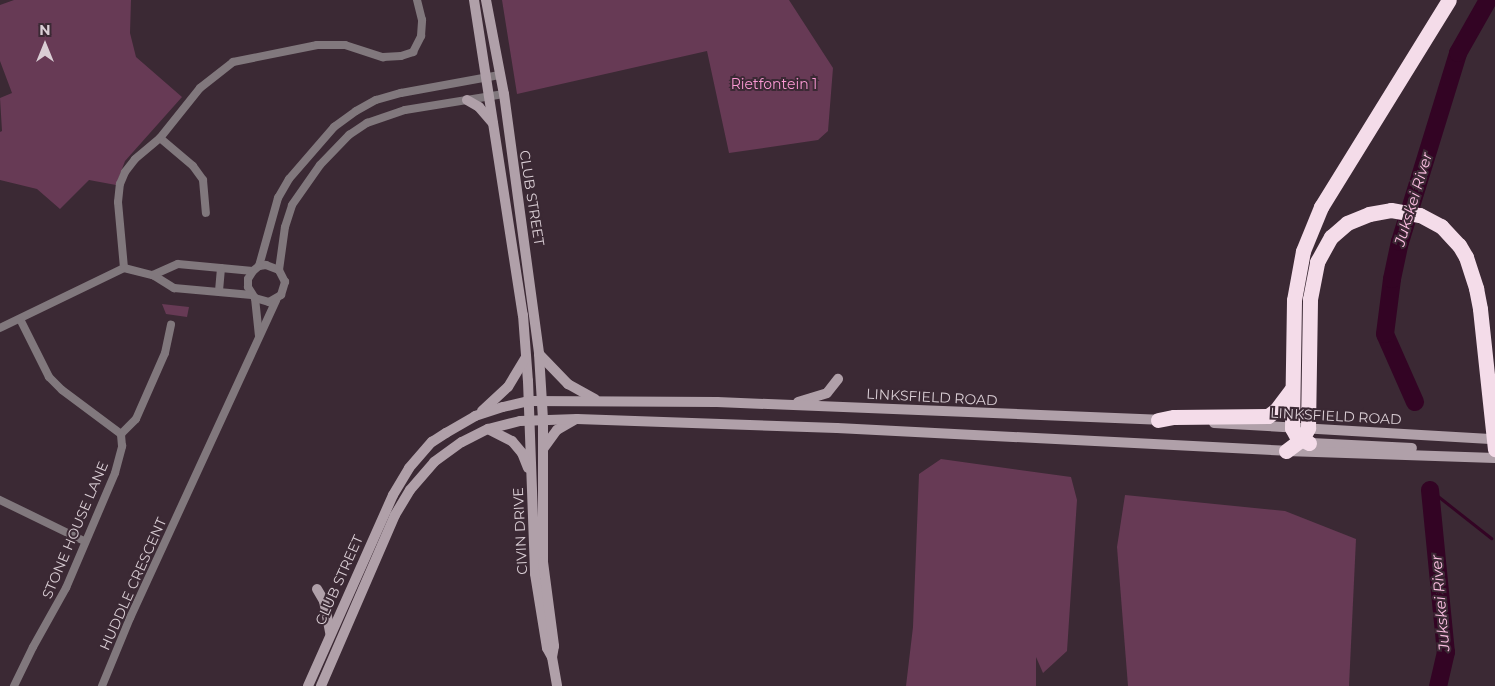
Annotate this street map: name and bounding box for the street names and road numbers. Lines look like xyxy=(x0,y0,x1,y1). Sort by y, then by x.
street label: CLUB STREET xyxy=(516,149,548,247)
street label: LINKSFIELD ROAD xyxy=(866,385,998,409)
street label: LINKSFIELD ROAD xyxy=(1270,404,1402,428)
street label: STONE HOUSE LANE xyxy=(38,459,112,601)
street label: CIVIN DRIVE xyxy=(509,487,531,575)
street label: HUDDLE CRESCENT xyxy=(96,515,170,653)
street label: CLUB STREET xyxy=(312,532,366,628)

